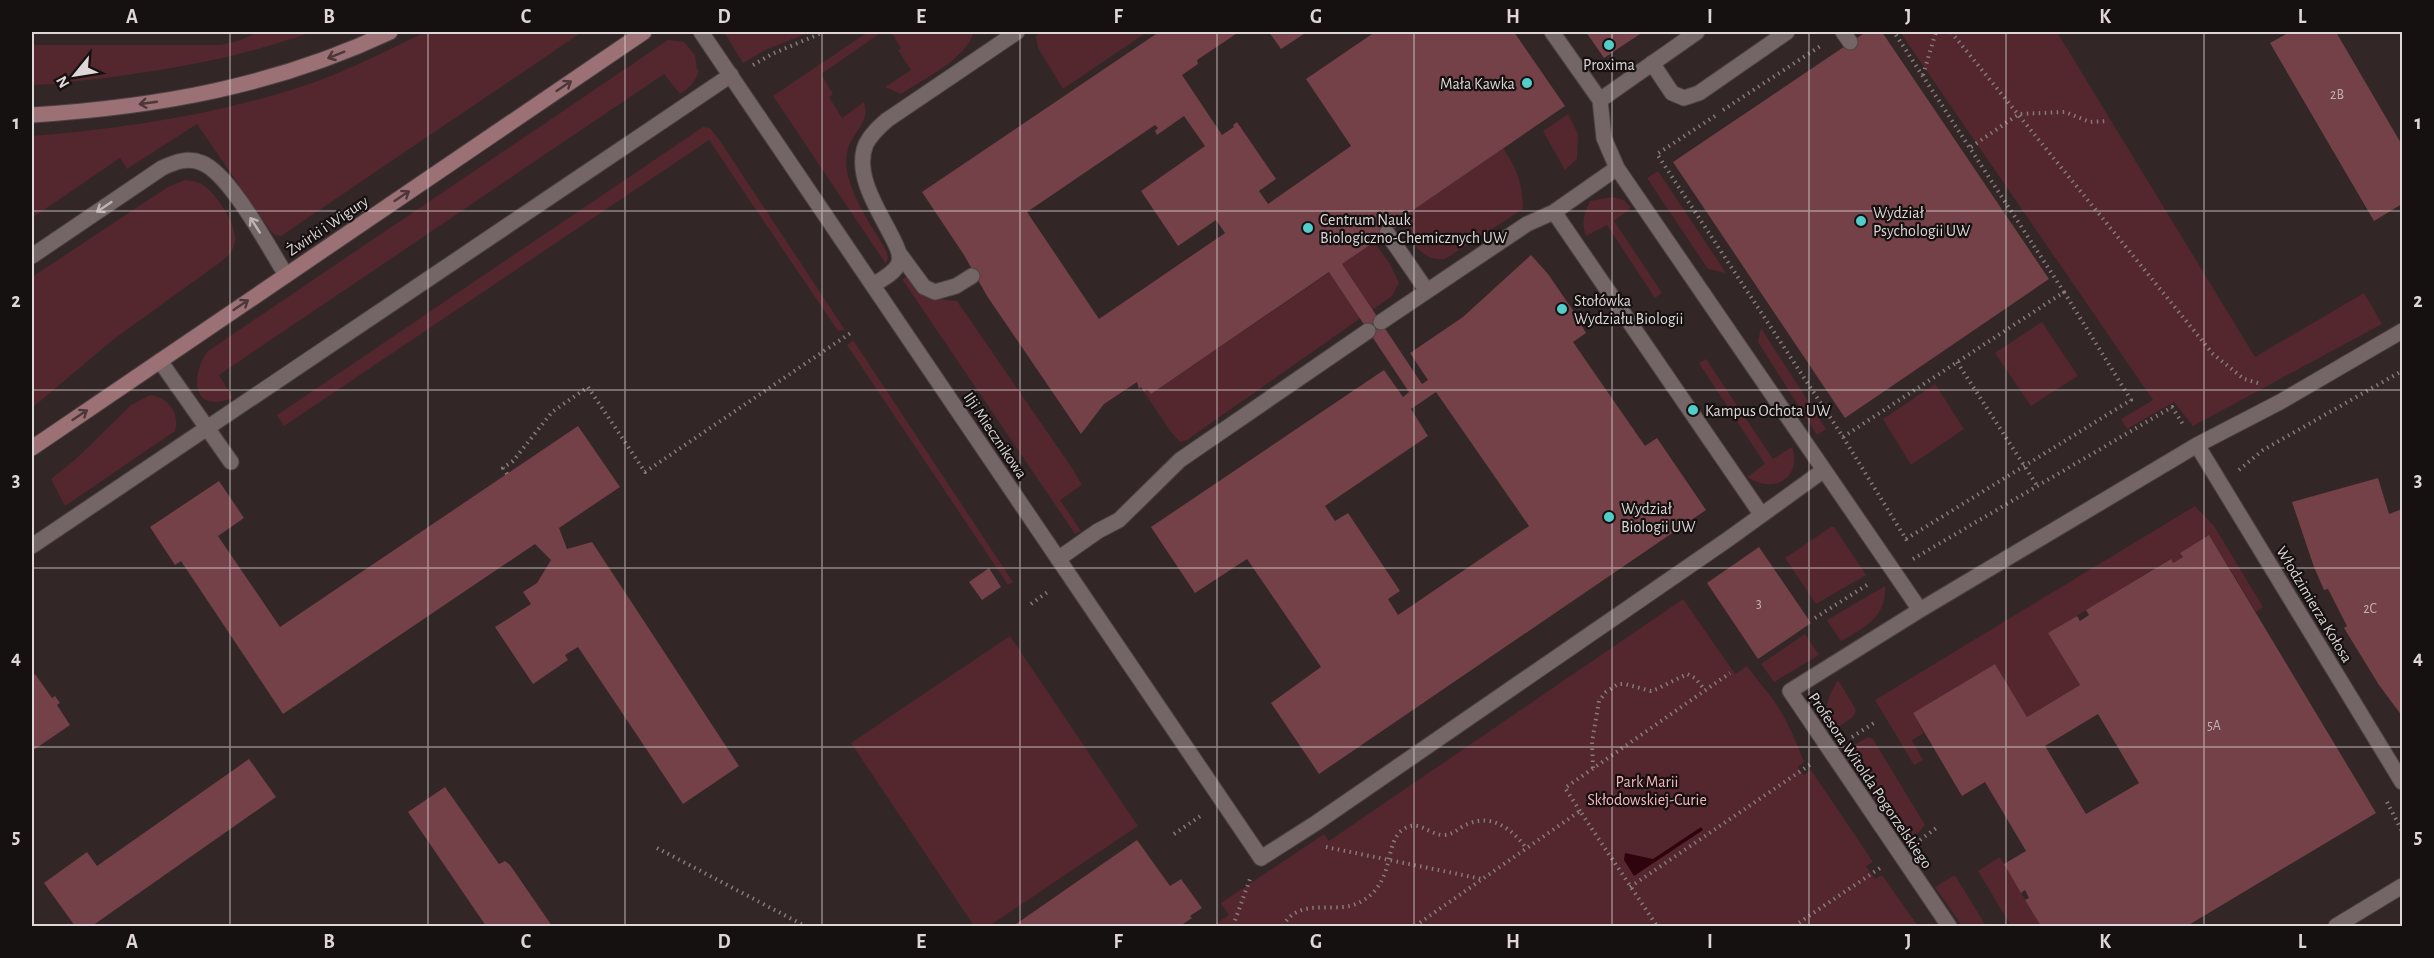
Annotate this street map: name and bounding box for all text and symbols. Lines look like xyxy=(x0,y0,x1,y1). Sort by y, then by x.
text: A xyxy=(126,7,138,27)
text: B xyxy=(323,7,335,27)
text: C xyxy=(521,7,532,27)
text: D xyxy=(717,7,731,27)
text: E xyxy=(916,7,926,27)
text: F xyxy=(1113,7,1123,27)
text: G xyxy=(1310,7,1322,27)
text: H xyxy=(1506,7,1520,27)
text: I xyxy=(1707,7,1713,27)
text: J xyxy=(1905,7,1911,27)
text: K xyxy=(2099,7,2111,27)
text: L xyxy=(2298,7,2307,27)
marker: Proxima xyxy=(1602,38,1616,52)
north arrow xyxy=(45,45,105,105)
one-way arrow xyxy=(328,50,346,61)
place label: Proxima xyxy=(1583,57,1635,73)
text: N xyxy=(53,73,73,91)
place label: Mała Kawka xyxy=(1440,76,1515,92)
marker: Mała Kawka xyxy=(1520,76,1534,90)
one-way arrow xyxy=(555,80,571,92)
house number: 2B xyxy=(2330,88,2344,102)
one-way arrow xyxy=(138,98,158,109)
text: 1 xyxy=(12,113,20,133)
text: 1 xyxy=(2414,113,2422,133)
one-way arrow xyxy=(394,190,410,202)
street label: Żwirki i Wigury xyxy=(283,191,372,260)
one-way arrow xyxy=(96,201,113,213)
place label: Wydział Psychologii UW xyxy=(1873,205,1971,240)
place label: Centrum Nauk Biologiczno-Chemicznych UW xyxy=(1320,212,1508,247)
marker: Wydział Psychologii UW xyxy=(1854,214,1868,228)
one-way arrow xyxy=(248,217,261,234)
marker: Centrum Nauk Biologiczno-Chemicznych UW xyxy=(1301,221,1315,235)
text: 2 xyxy=(11,291,21,311)
text: 2 xyxy=(2413,291,2423,311)
place label: Stołówka Wydziału Biologii xyxy=(1574,293,1683,328)
one-way arrow xyxy=(232,299,249,311)
marker: Stołówka Wydziału Biologii xyxy=(1555,302,1569,316)
street label: Ilji Miecznikowa xyxy=(960,390,1030,482)
marker: Kampus Ochota UW xyxy=(1686,403,1700,417)
place label: Kampus Ochota UW xyxy=(1705,403,1831,419)
one-way arrow xyxy=(71,409,88,421)
text: 3 xyxy=(12,470,20,490)
text: 3 xyxy=(2414,470,2422,490)
place label: Wydział Biologii UW xyxy=(1621,501,1696,535)
marker: Wydział Biologii UW xyxy=(1602,510,1616,524)
street label: Włodzimierza Kołosa xyxy=(2273,544,2355,665)
house number: 3 xyxy=(1756,597,1762,611)
house number: 2C xyxy=(2363,602,2377,616)
text: 4 xyxy=(11,648,21,668)
text: 4 xyxy=(2413,648,2423,668)
street label: Profesora Witolda Pogorzelskiego xyxy=(1805,690,1935,872)
house number: 5A xyxy=(2207,719,2221,733)
park label: Park Marii Skłodowskiej-Curie xyxy=(1587,774,1707,809)
text: 5 xyxy=(12,827,20,847)
text: 5 xyxy=(2414,827,2422,847)
text: A xyxy=(126,932,138,952)
text: B xyxy=(323,932,335,952)
text: C xyxy=(521,932,532,952)
text: D xyxy=(717,932,731,952)
text: E xyxy=(916,932,926,952)
text: F xyxy=(1113,932,1123,952)
text: G xyxy=(1310,932,1322,952)
text: H xyxy=(1506,932,1520,952)
text: I xyxy=(1707,932,1713,952)
text: J xyxy=(1905,932,1911,952)
text: K xyxy=(2099,932,2111,952)
text: L xyxy=(2298,932,2307,952)

